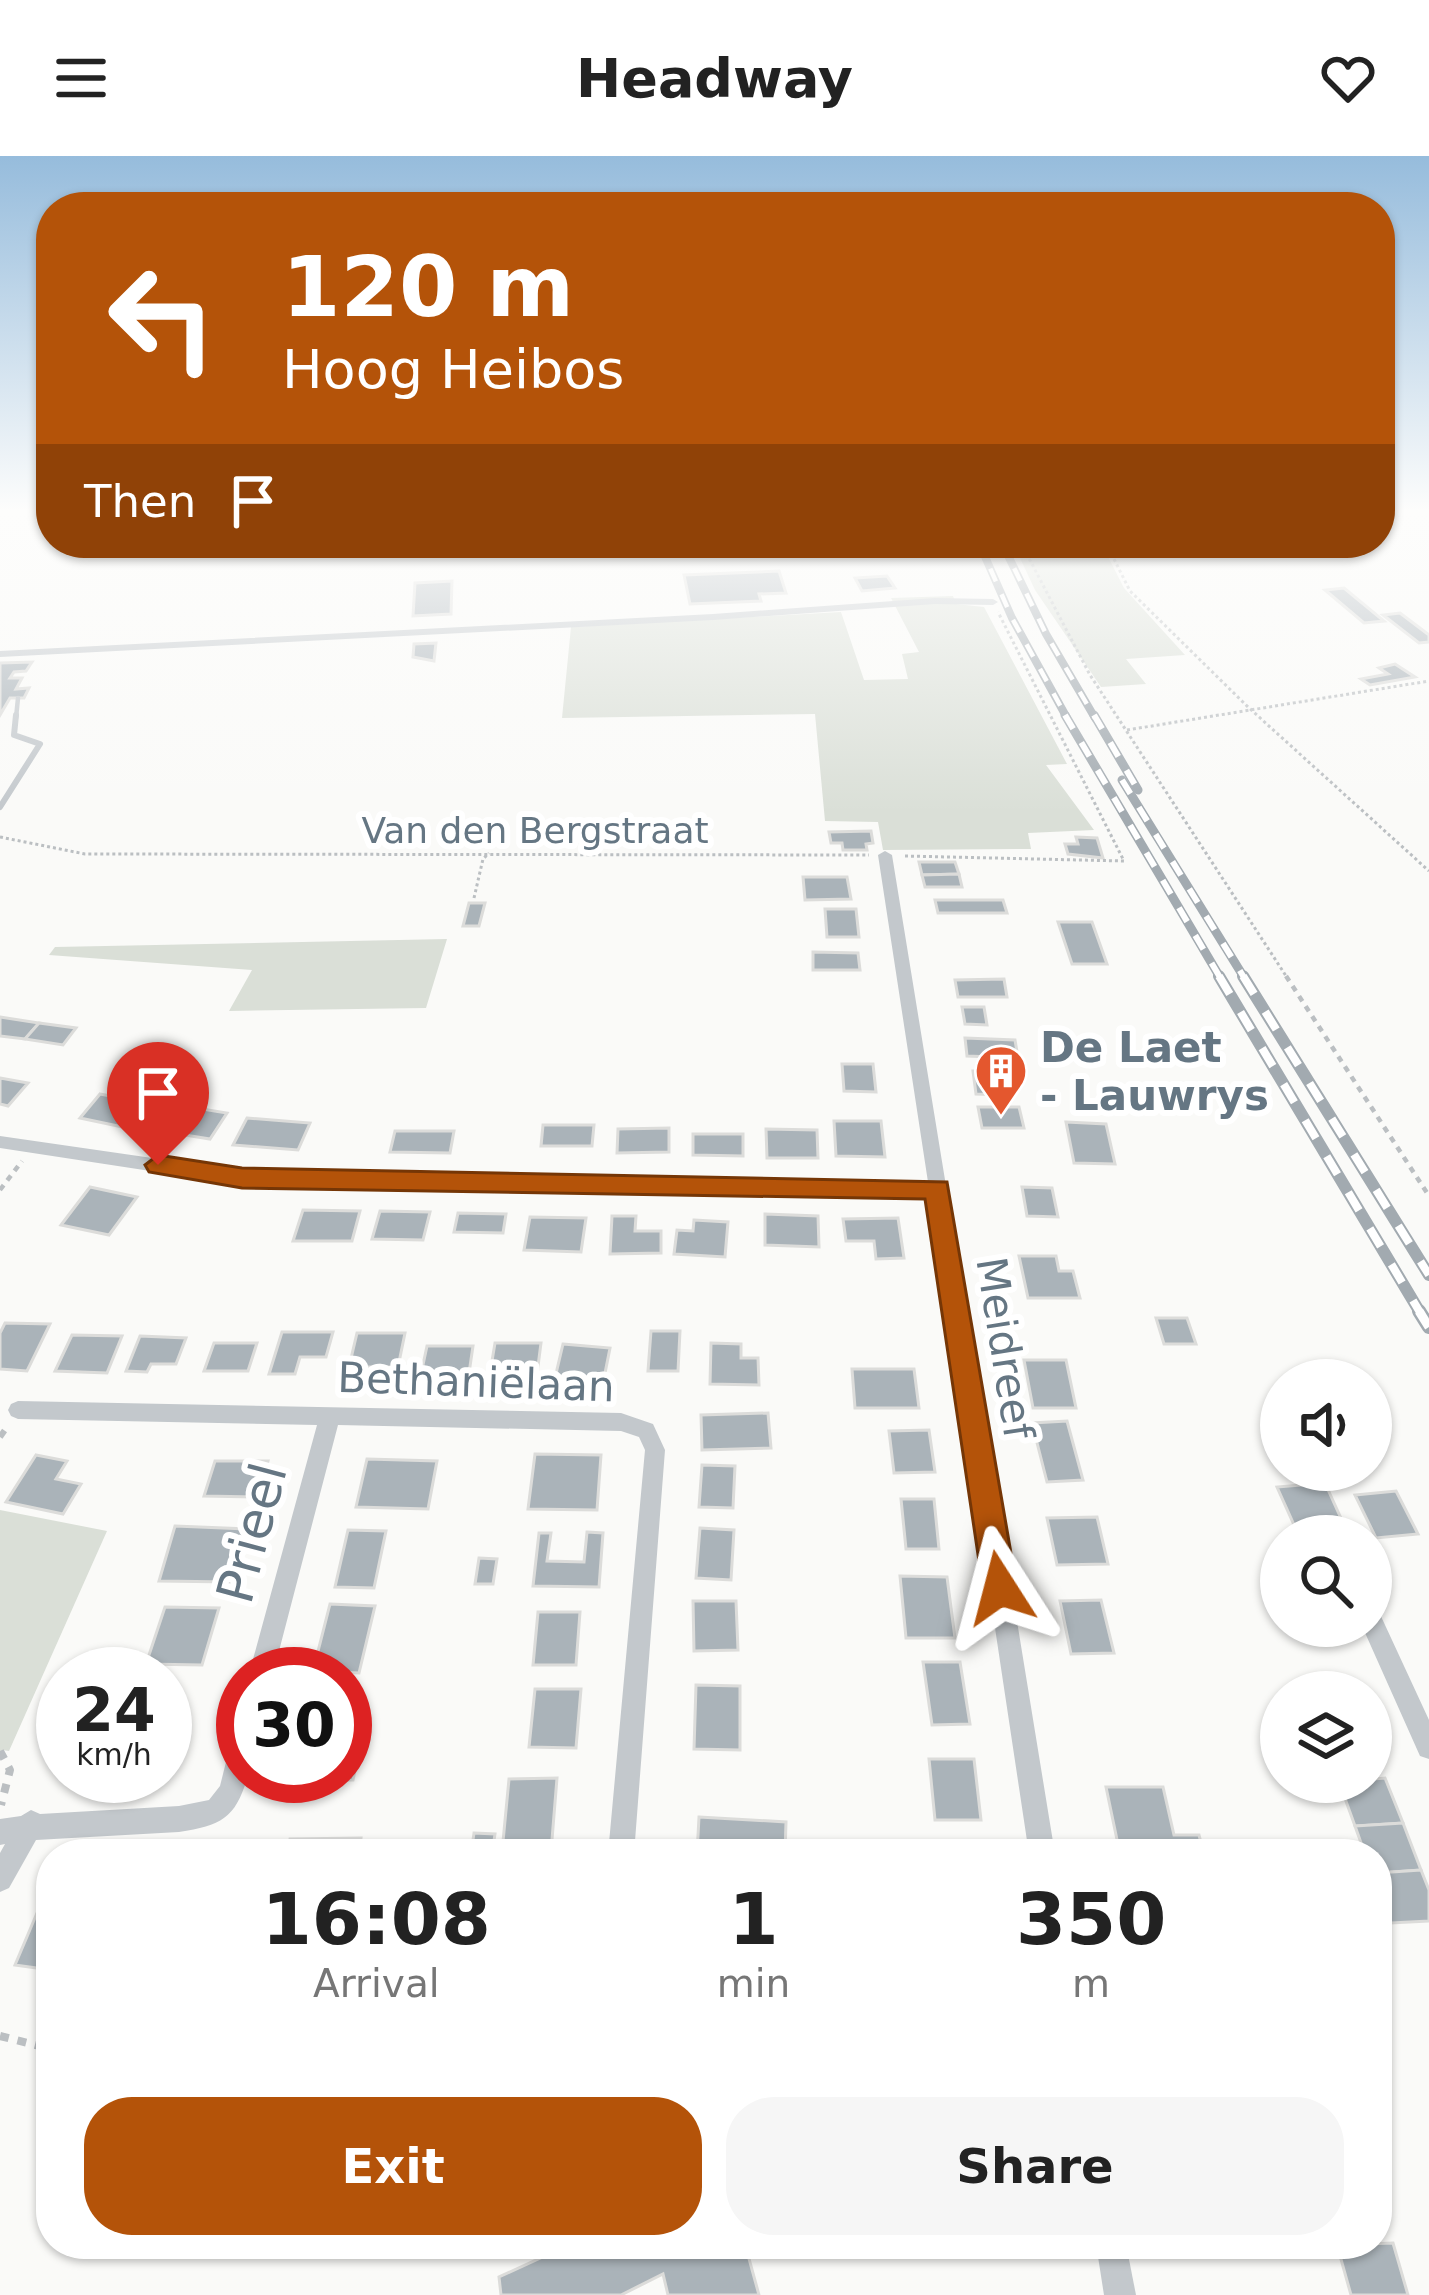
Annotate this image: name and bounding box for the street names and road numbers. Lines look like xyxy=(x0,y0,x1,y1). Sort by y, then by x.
street label: Van den Bergstraat xyxy=(361,810,709,851)
street label: Meidreef xyxy=(966,1254,1044,1444)
street label: Bethaniëlaan xyxy=(337,1353,615,1411)
street label: Prieel xyxy=(205,1457,299,1609)

